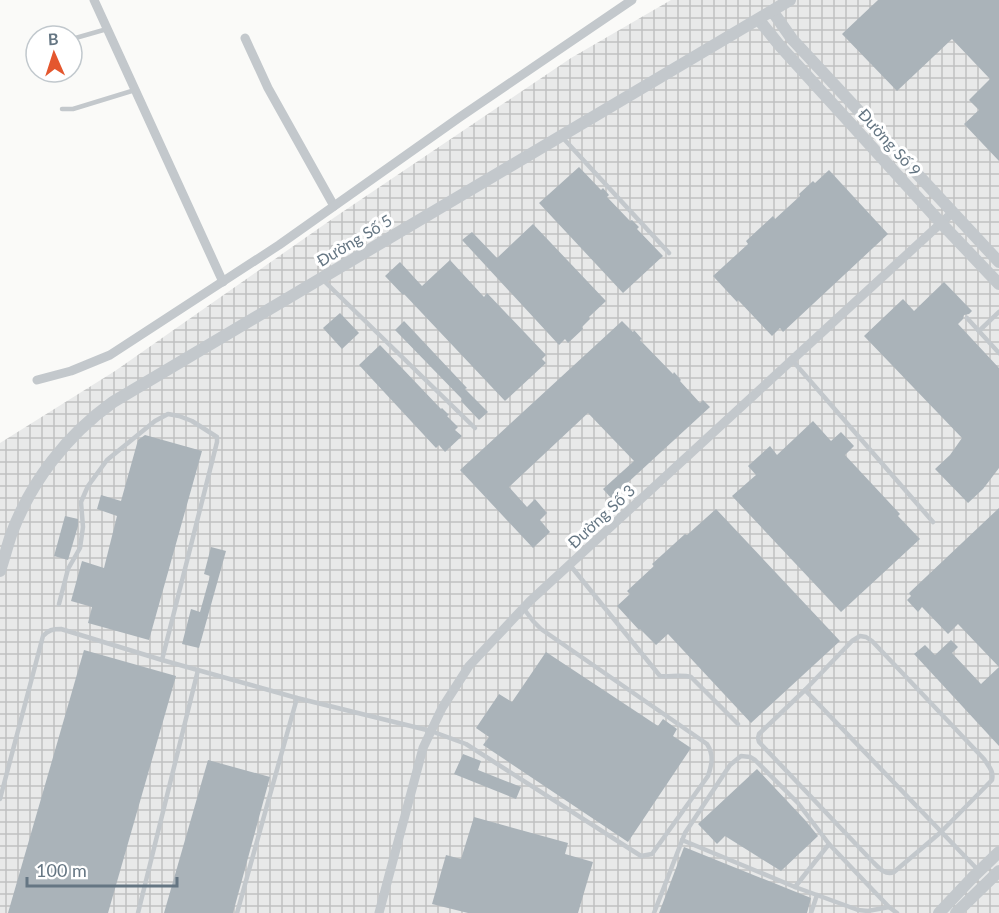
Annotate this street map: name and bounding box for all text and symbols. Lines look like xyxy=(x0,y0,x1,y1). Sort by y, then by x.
north arrow xyxy=(24,24,84,84)
text: B xyxy=(47,29,59,48)
street label: Đường Số 9 xyxy=(855,104,925,180)
street label: Đường Số 5 xyxy=(313,210,395,270)
street label: Đường Số 3 xyxy=(564,480,638,552)
scale bar xyxy=(27,850,177,888)
text: 100 m xyxy=(36,859,87,881)

